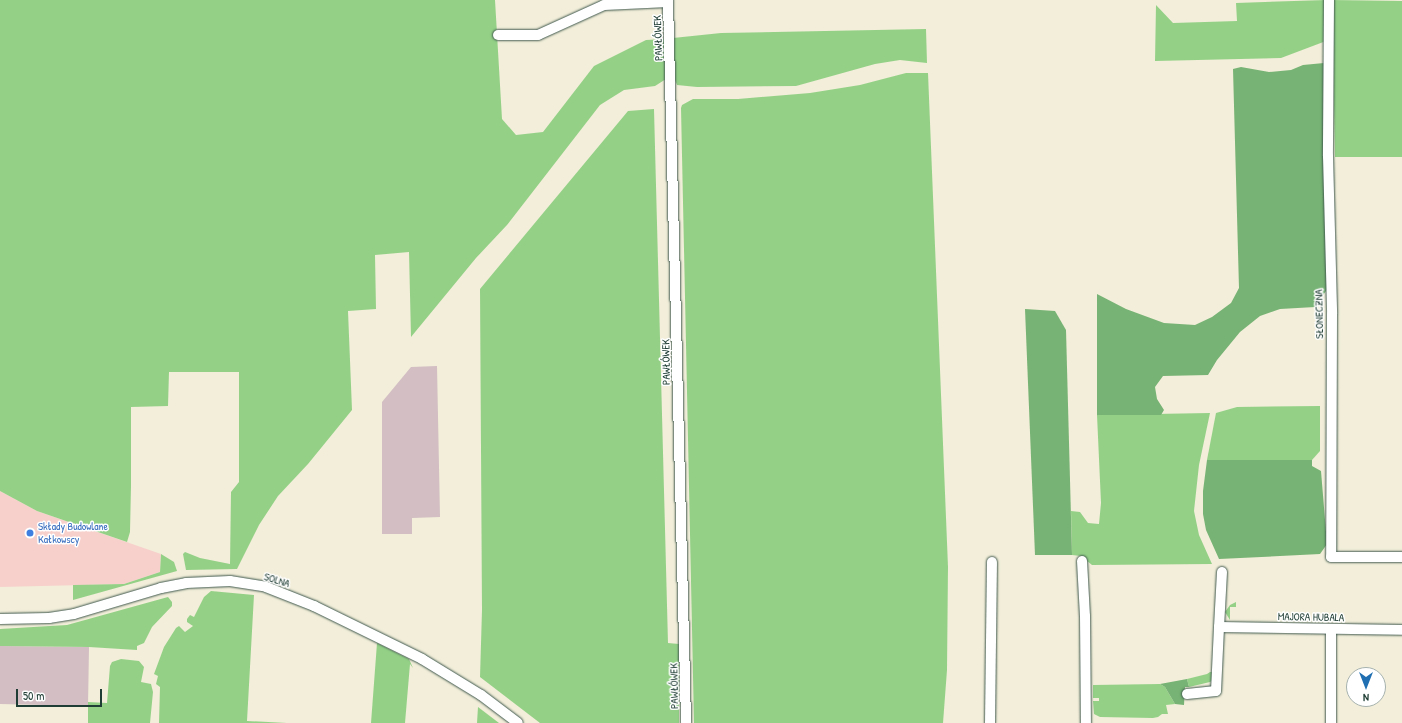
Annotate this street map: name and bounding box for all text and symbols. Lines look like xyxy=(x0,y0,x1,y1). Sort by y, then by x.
street label: PAWŁÓWEK xyxy=(651,15,665,61)
street label: SŁONECZNA xyxy=(1312,289,1326,339)
street label: PAWŁÓWEK xyxy=(659,339,673,385)
place label: Składy Budowlane Kałkowscy xyxy=(38,520,108,546)
marker: Składy Budowlane Kałkowscy xyxy=(25,528,35,538)
street label: SOLNA xyxy=(262,570,292,590)
street label: MAJORA HUBALA xyxy=(1278,610,1344,624)
street label: PAWŁÓWEK xyxy=(667,663,681,709)
north arrow xyxy=(1346,667,1386,707)
scale bar xyxy=(18,681,104,707)
text: 50 m xyxy=(23,687,44,704)
text: N xyxy=(1363,691,1369,705)

